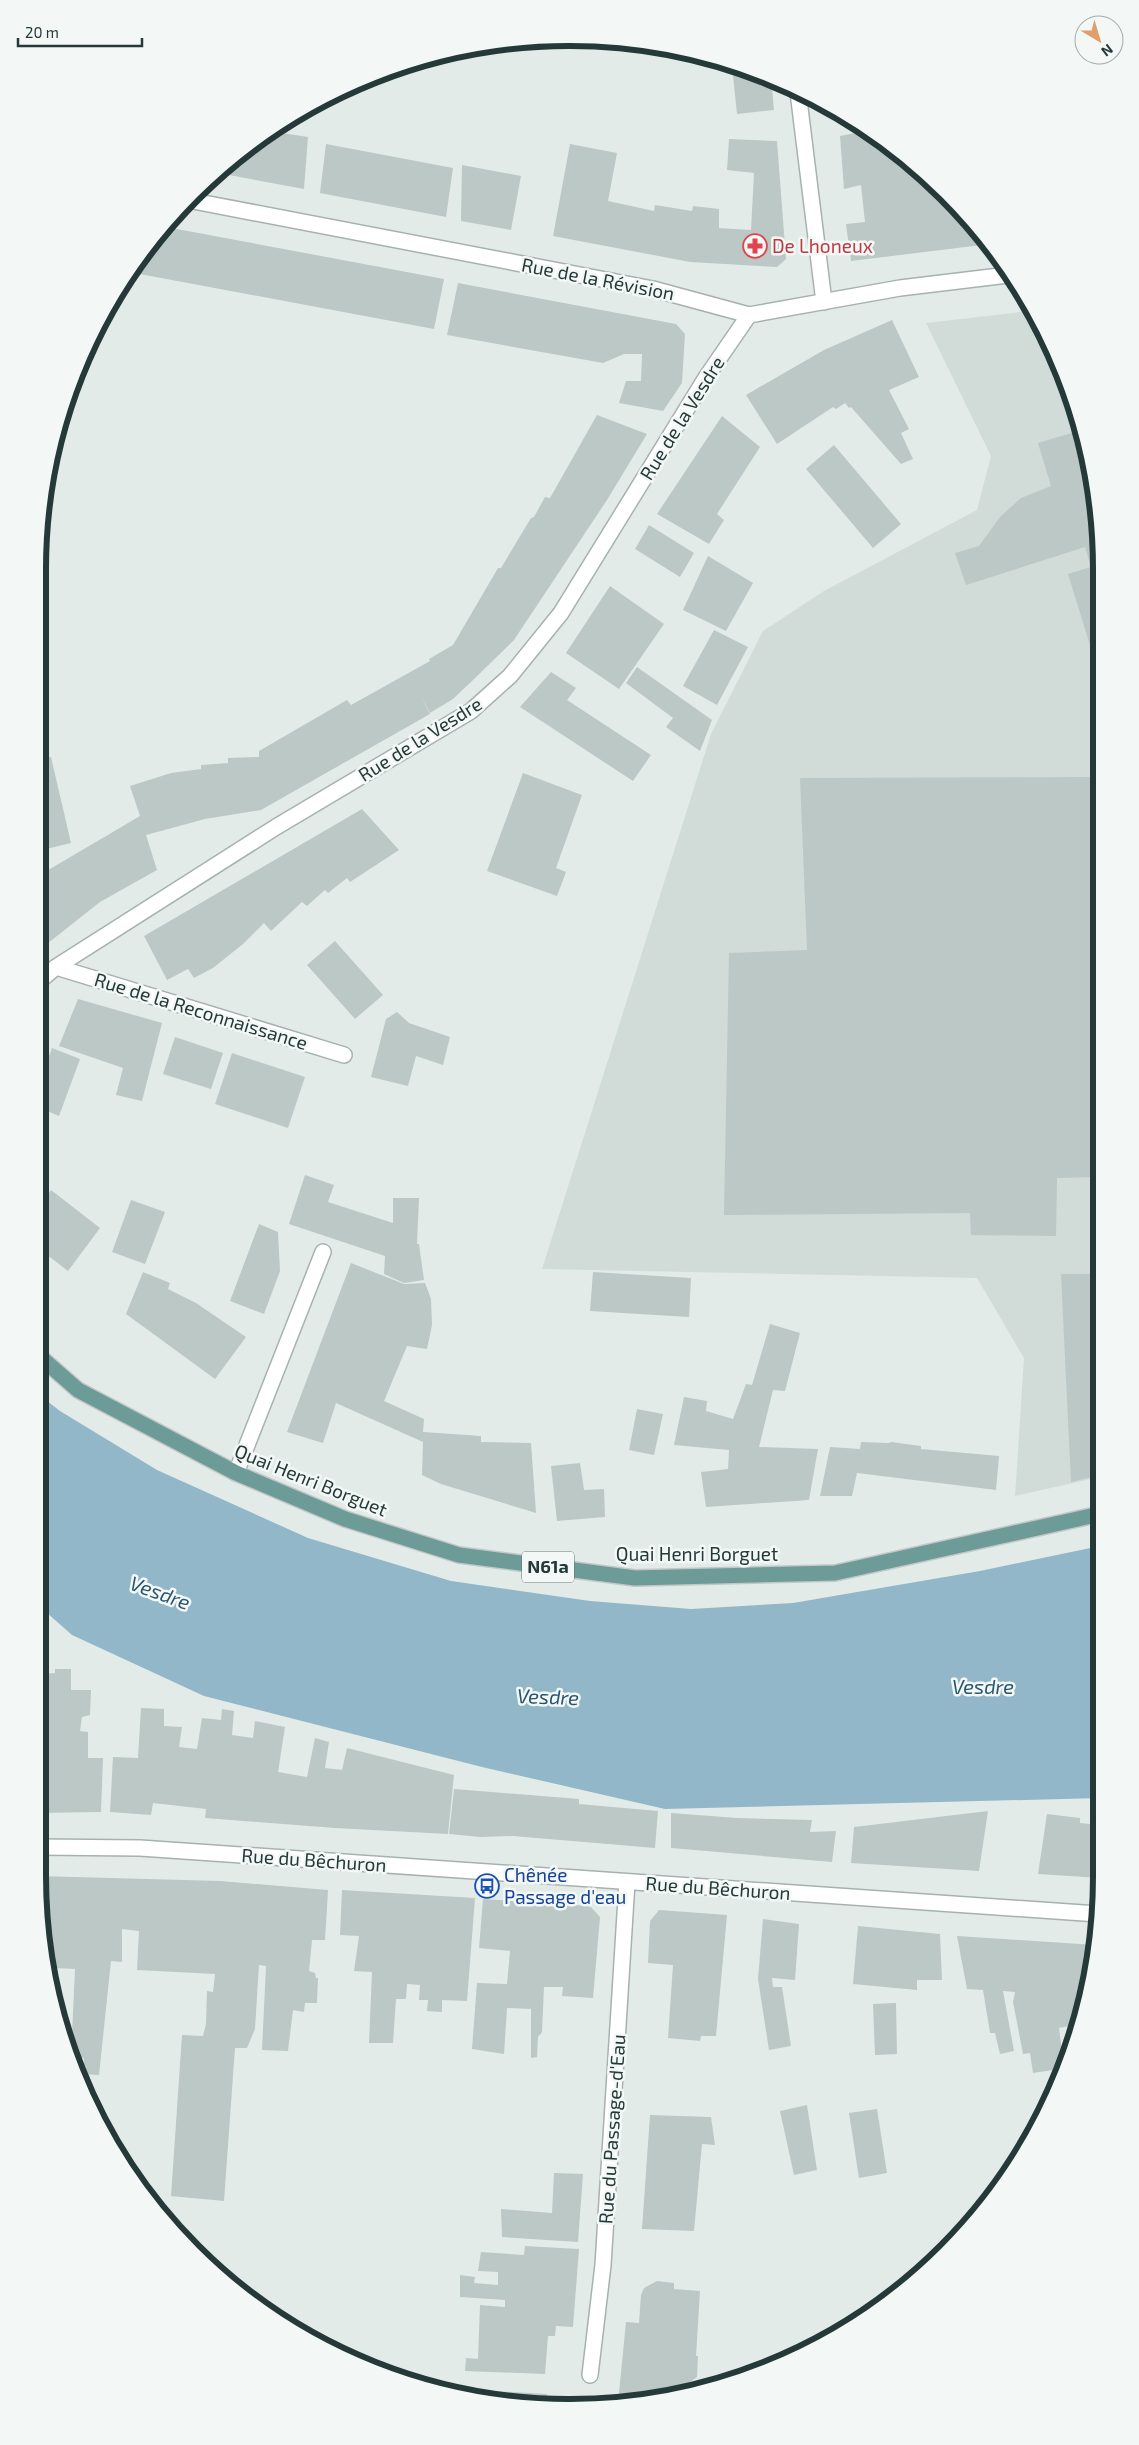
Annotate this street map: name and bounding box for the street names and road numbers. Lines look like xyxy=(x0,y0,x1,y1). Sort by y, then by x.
street label: Rue de la Révision xyxy=(520,252,677,305)
street label: Rue de la Vesdre xyxy=(634,352,729,484)
street label: Rue de la Vesdre xyxy=(354,691,486,786)
street label: Rue de la Reconnaissance xyxy=(92,967,311,1054)
street label: Quai Henri Borguet xyxy=(232,1438,391,1521)
street label: Quai Henri Borguet xyxy=(616,1542,778,1565)
road number: N61a xyxy=(522,1551,574,1582)
street label: Rue du Bêchuron xyxy=(241,1843,387,1876)
street label: Rue du Bêchuron xyxy=(645,1871,791,1904)
street label: Rue du Passage-d'Eau xyxy=(593,2033,630,2225)

